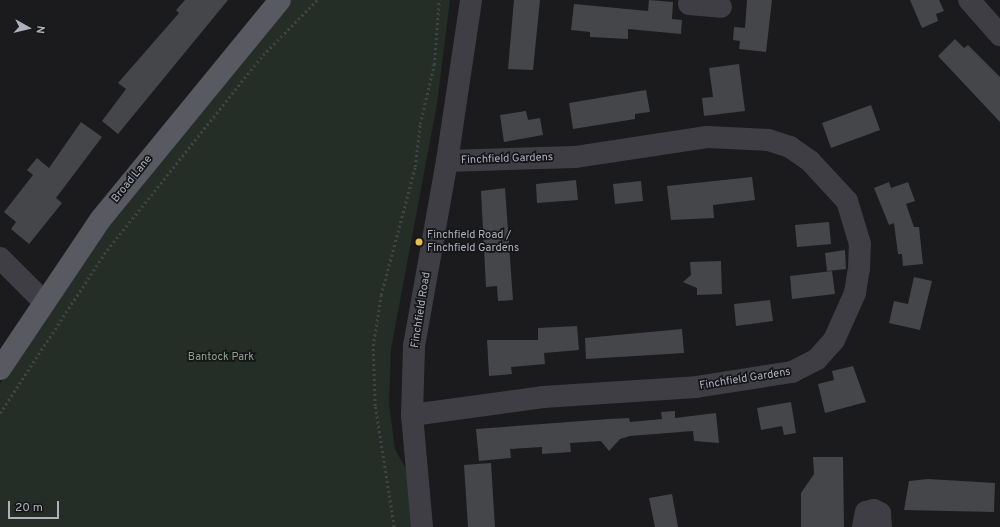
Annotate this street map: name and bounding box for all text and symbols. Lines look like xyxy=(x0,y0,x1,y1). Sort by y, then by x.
north arrow xyxy=(8,8,48,48)
text: N xyxy=(32,25,47,35)
street label: Finchfield Gardens xyxy=(461,151,553,167)
street label: Broad Lane xyxy=(109,153,155,205)
place label: Finchfield Road / Finchfield Gardens xyxy=(427,229,519,255)
marker: Finchfield Road / Finchfield Gardens xyxy=(414,237,424,247)
street label: Finchfield Road xyxy=(408,271,434,349)
park label: Bantock Park xyxy=(188,350,254,364)
street label: Finchfield Gardens xyxy=(698,365,792,393)
scale bar xyxy=(10,493,61,519)
text: 20 m xyxy=(15,500,43,516)

